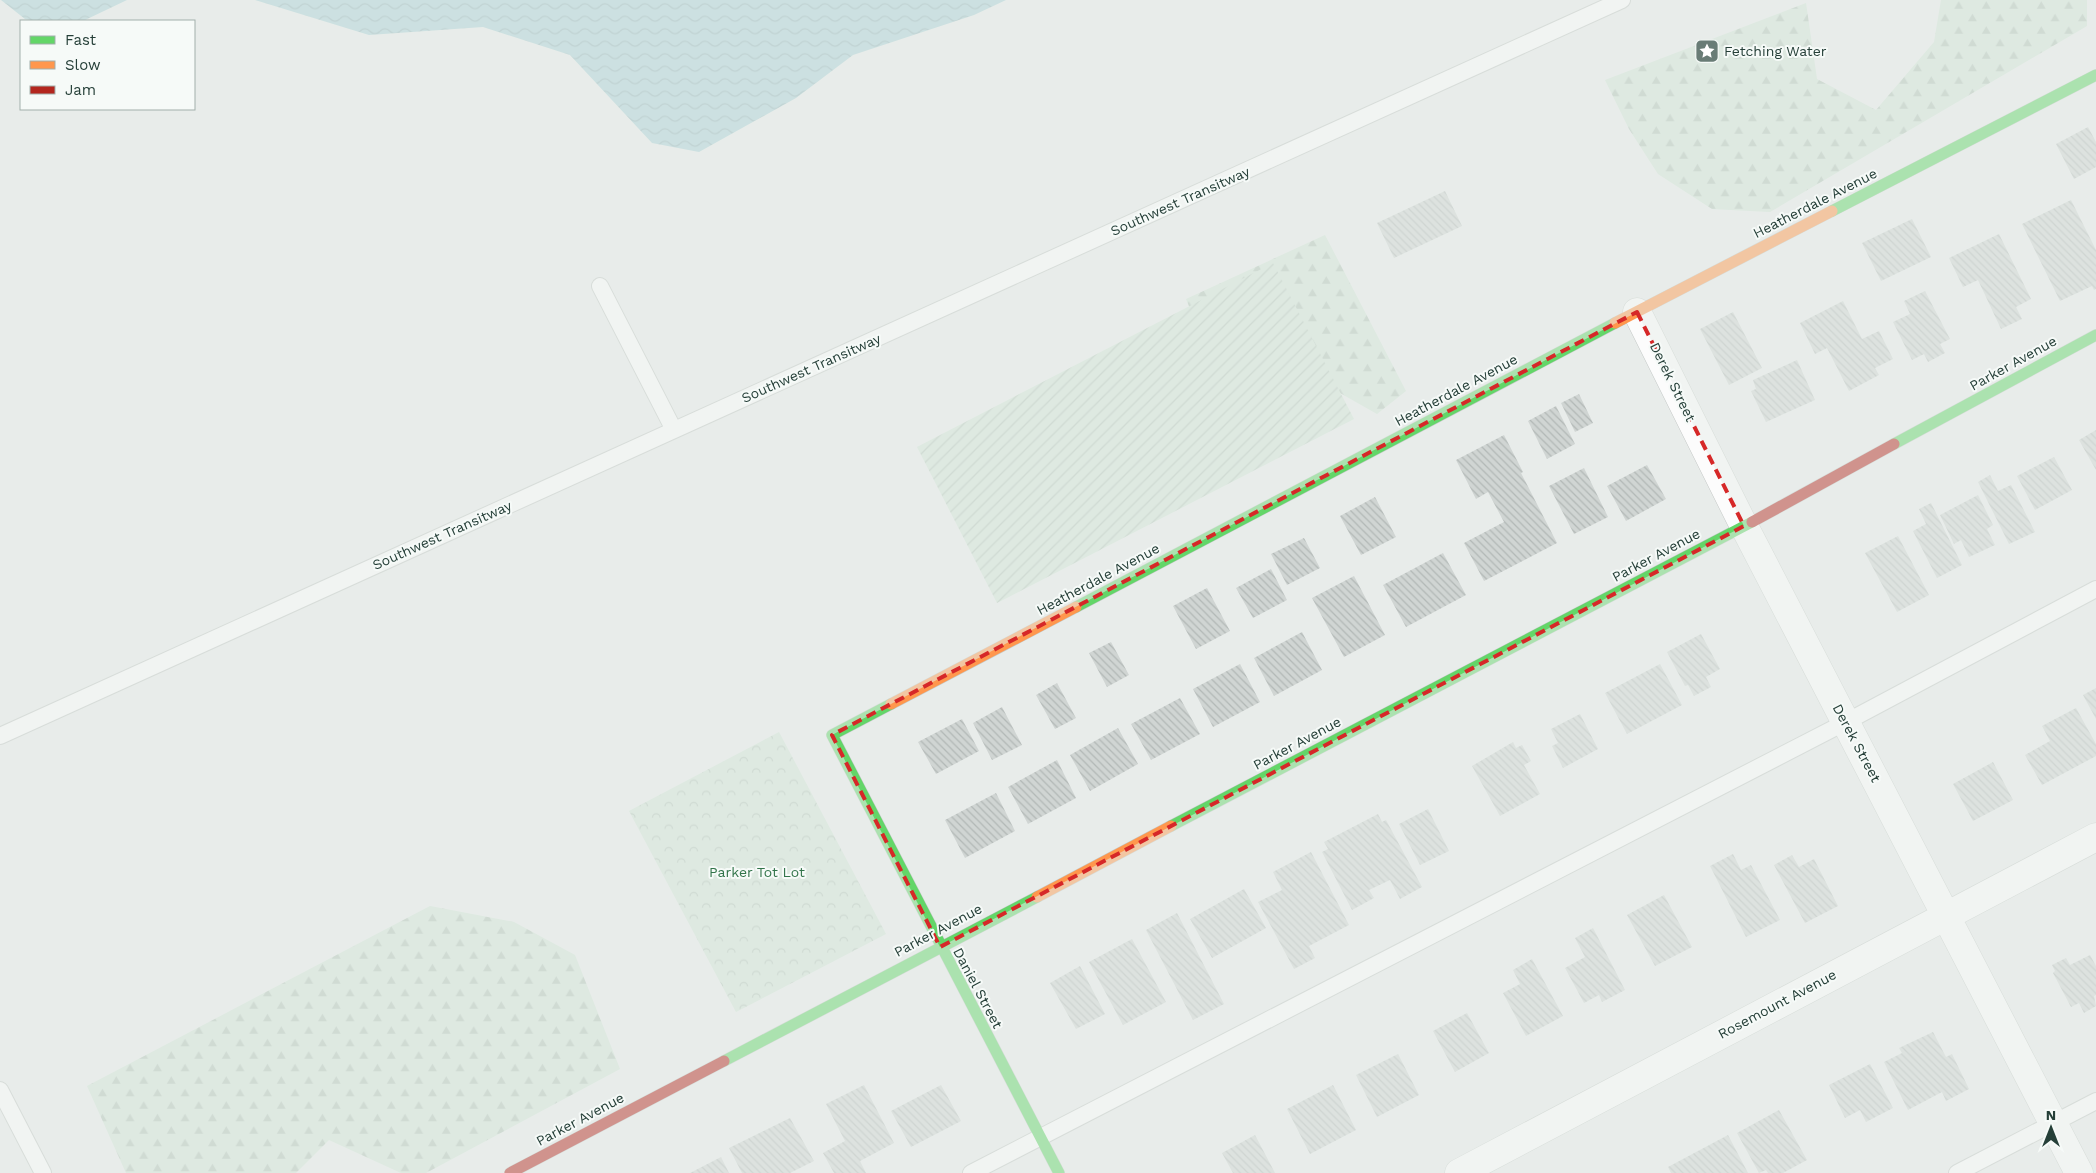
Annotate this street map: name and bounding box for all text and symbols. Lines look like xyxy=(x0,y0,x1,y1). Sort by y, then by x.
legend xyxy=(20,20,195,110)
text: Fast xyxy=(65,31,97,49)
place icon: Fetching Water xyxy=(1694,38,1720,64)
place label: Fetching Water xyxy=(1724,43,1827,59)
text: Slow xyxy=(65,56,101,74)
text: Jam xyxy=(65,81,96,99)
street label: Southwest Transitway xyxy=(1108,163,1253,239)
street label: Heatherdale Avenue xyxy=(1750,165,1880,241)
street label: Southwest Transitway xyxy=(739,330,884,406)
street label: Parker Avenue xyxy=(1967,332,2059,394)
street label: Derek Street xyxy=(1647,340,1699,424)
street label: Heatherdale Avenue xyxy=(1392,351,1520,429)
street label: Southwest Transitway xyxy=(370,497,515,573)
street label: Parker Avenue xyxy=(1609,525,1703,585)
street label: Heatherdale Avenue xyxy=(1034,540,1162,618)
street label: Derek Street xyxy=(1830,701,1884,785)
street label: Parker Avenue xyxy=(1250,713,1344,773)
park label: Parker Tot Lot xyxy=(709,864,805,880)
street label: Parker Avenue xyxy=(891,900,985,960)
street label: Daniel Street xyxy=(950,945,1006,1031)
street label: Rosemount Avenue xyxy=(1715,966,1839,1042)
street label: Parker Avenue xyxy=(533,1089,627,1149)
north arrow xyxy=(2026,1103,2076,1153)
text: N xyxy=(2046,1107,2056,1123)

